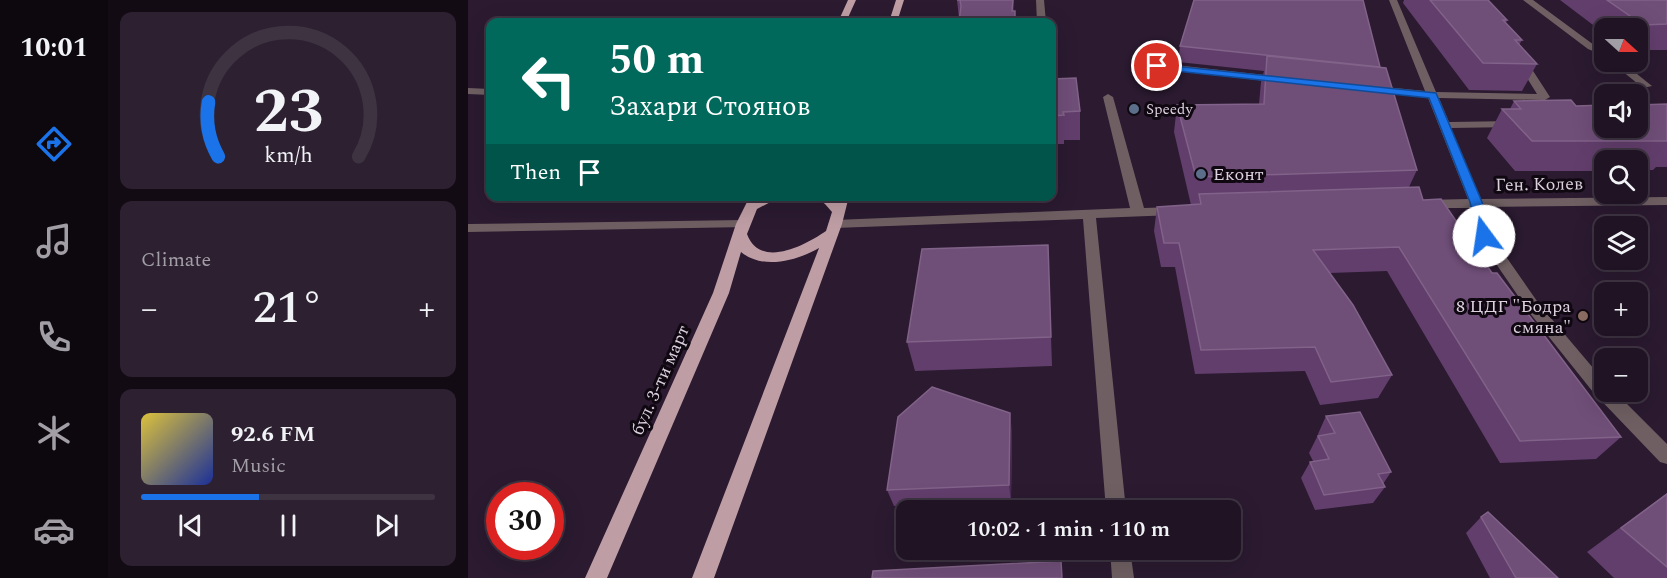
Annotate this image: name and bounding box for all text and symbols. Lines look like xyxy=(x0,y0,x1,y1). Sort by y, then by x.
north arrow xyxy=(1594,18,1648,72)
map controls xyxy=(1594,18,1648,402)
text: 10:01 xyxy=(20,27,88,69)
text: 50 m xyxy=(609,29,704,92)
pin xyxy=(1131,40,1182,91)
icon: left xyxy=(510,42,588,120)
icon: arrive xyxy=(1140,49,1173,82)
text: 23 xyxy=(253,66,323,161)
button: sound xyxy=(1594,84,1648,138)
text: Захари Стоянов xyxy=(609,86,810,128)
place label: Speedy xyxy=(1146,98,1193,121)
marker: Speedy xyxy=(1127,102,1141,116)
icon: directions xyxy=(33,123,75,165)
text: km/h xyxy=(264,140,312,173)
button: search xyxy=(1594,150,1648,204)
text: Then xyxy=(510,156,561,189)
icon: arrive xyxy=(573,156,606,189)
place label: Еконт xyxy=(1213,161,1264,188)
marker: Еконт xyxy=(1194,167,1208,181)
street label: Ген. Колев xyxy=(1495,170,1583,199)
position arrow xyxy=(1452,204,1516,268)
button: layers xyxy=(1594,216,1648,270)
icon: music xyxy=(33,220,75,262)
text: Climate xyxy=(141,245,211,275)
text: 21° xyxy=(253,274,323,343)
button: + xyxy=(1594,282,1648,336)
text: − xyxy=(141,284,158,334)
text: + xyxy=(419,284,435,334)
place label: 8 ЦДГ "Бодра смяна" xyxy=(1456,293,1571,341)
marker: 8 ЦДГ "Бодра смяна" xyxy=(1576,309,1590,323)
icon: phone xyxy=(33,316,75,358)
street label: бул. 3-ти март xyxy=(624,321,697,439)
button: − xyxy=(1594,348,1648,402)
icon: climate xyxy=(33,412,75,454)
text: 92.6 FM xyxy=(231,418,315,451)
text: Music xyxy=(231,451,286,481)
speed limit sign: 30 xyxy=(486,482,564,560)
icon: car xyxy=(33,509,75,551)
icon: previous xyxy=(174,509,207,542)
icon: pause xyxy=(272,509,305,542)
icon: next xyxy=(370,509,403,542)
text: 10:02 · 1 min · 110 m xyxy=(967,513,1170,546)

